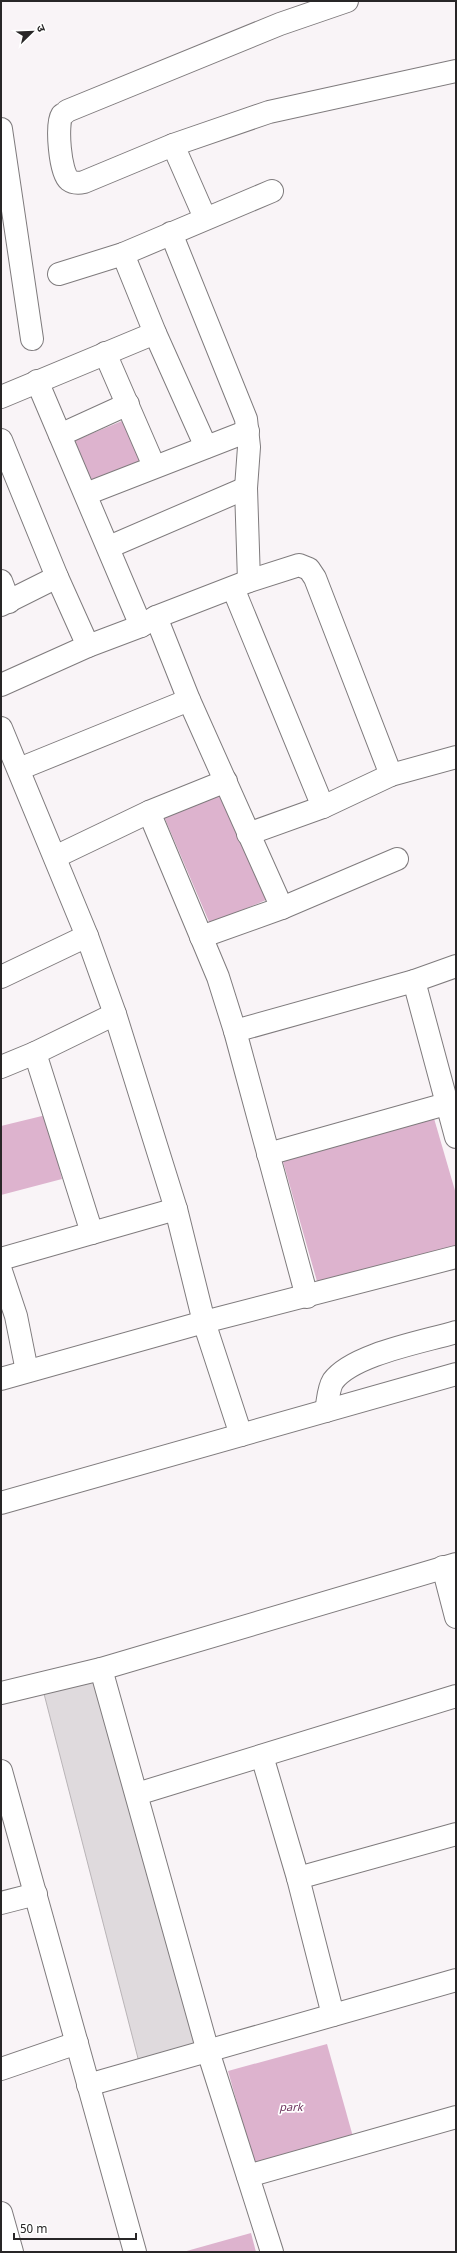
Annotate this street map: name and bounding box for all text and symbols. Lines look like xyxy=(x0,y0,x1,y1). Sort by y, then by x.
north arrow xyxy=(12,12,52,52)
text: उ xyxy=(33,23,48,35)
park label: park xyxy=(279,2101,305,2115)
scale bar xyxy=(14,2215,136,2241)
text: 50 m xyxy=(20,2222,48,2238)

